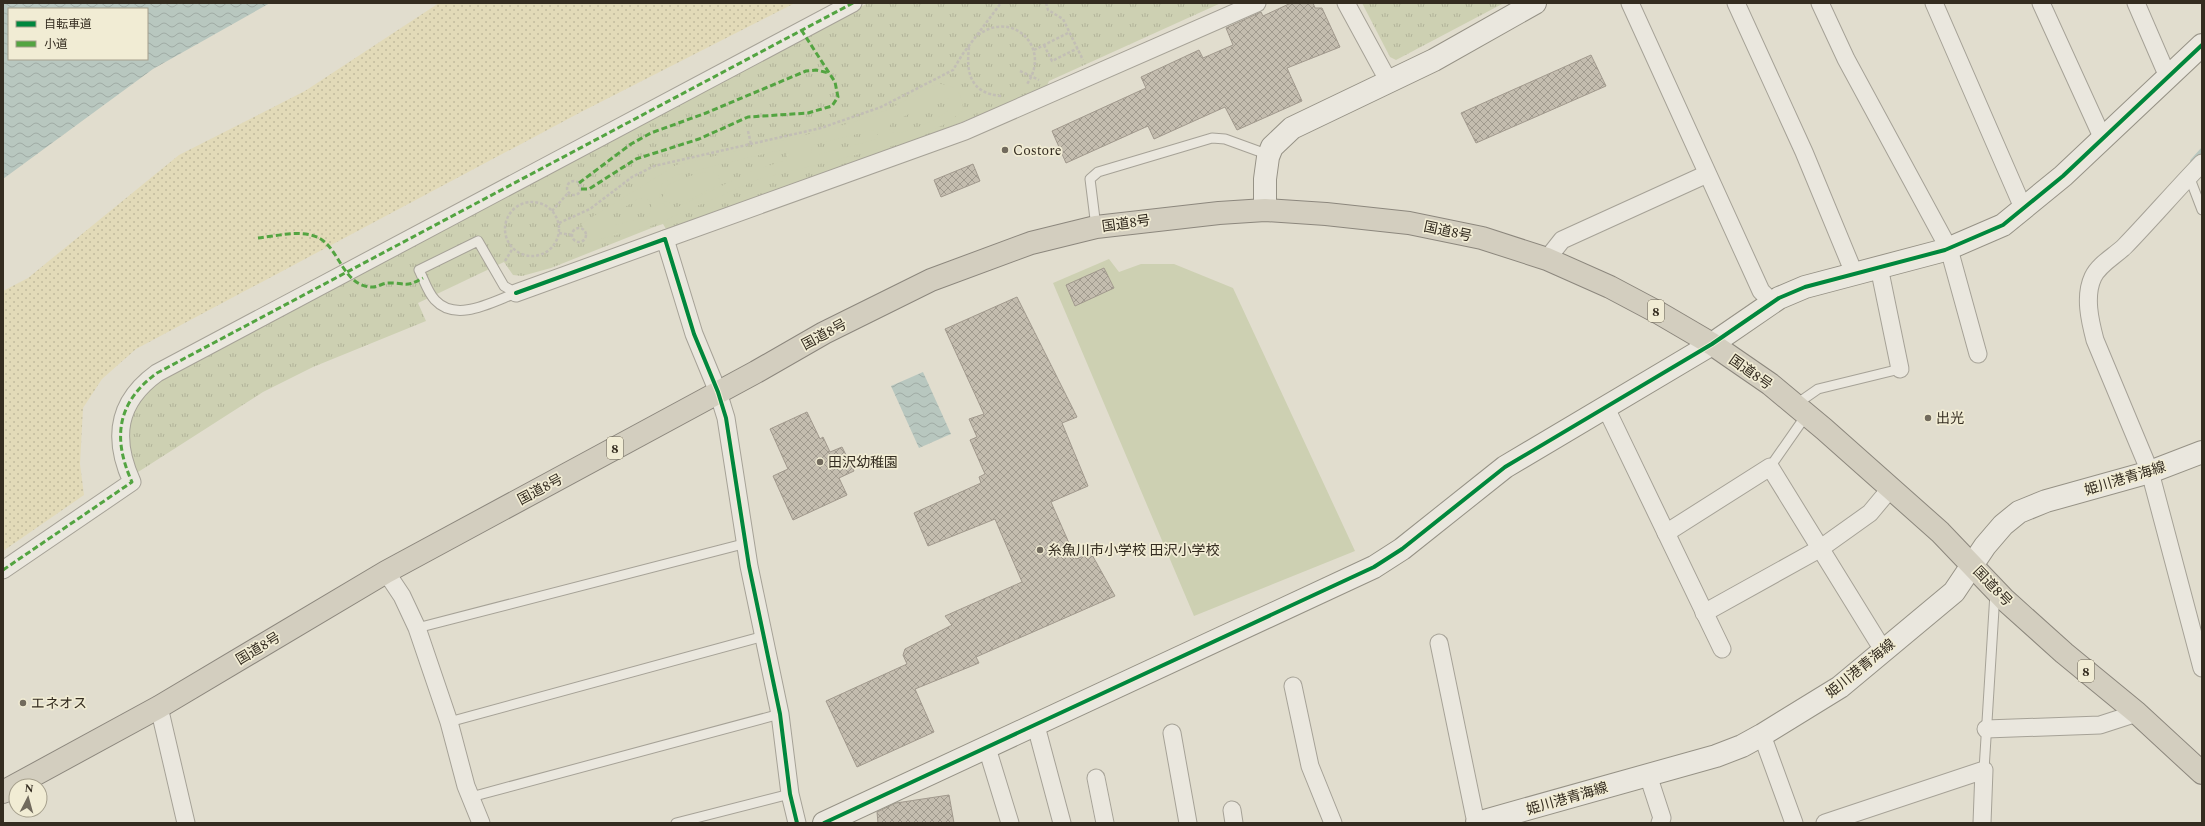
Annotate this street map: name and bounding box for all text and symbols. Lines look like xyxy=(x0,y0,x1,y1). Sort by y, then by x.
legend xyxy=(8,8,148,60)
text: 自転車道 xyxy=(44,15,92,34)
text: 小道 xyxy=(44,35,68,54)
place label: Costore xyxy=(1013,140,1062,161)
marker: Costore xyxy=(1000,145,1010,155)
street label: 国道8号 xyxy=(1100,210,1152,237)
street label: 国道8号 xyxy=(1422,216,1474,247)
road number: 8 xyxy=(1648,300,1664,322)
street label: 国道8号 xyxy=(798,314,851,355)
street label: 国道8号 xyxy=(1725,350,1777,395)
place label: 出光 xyxy=(1936,408,1964,429)
marker: 出光 xyxy=(1923,413,1933,423)
road number: 8 xyxy=(607,437,623,459)
place label: 田沢幼稚園 xyxy=(828,452,898,473)
street label: 姫川港青海線 xyxy=(2082,456,2168,501)
marker: 田沢幼稚園 xyxy=(815,457,825,467)
street label: 国道8号 xyxy=(514,469,567,510)
place label: 糸魚川市小学校 田沢小学校 xyxy=(1048,540,1220,561)
marker: 糸魚川市小学校 田沢小学校 xyxy=(1035,545,1045,555)
street label: 国道8号 xyxy=(1968,561,2017,611)
street label: 国道8号 xyxy=(232,627,285,670)
street label: 姫川港青海線 xyxy=(1821,634,1900,703)
road number: 8 xyxy=(2078,660,2094,682)
place label: エネオス xyxy=(31,693,87,714)
marker: エネオス xyxy=(18,698,28,708)
street label: 姫川港青海線 xyxy=(1524,777,1610,820)
north arrow xyxy=(8,778,48,818)
text: N xyxy=(24,780,34,797)

